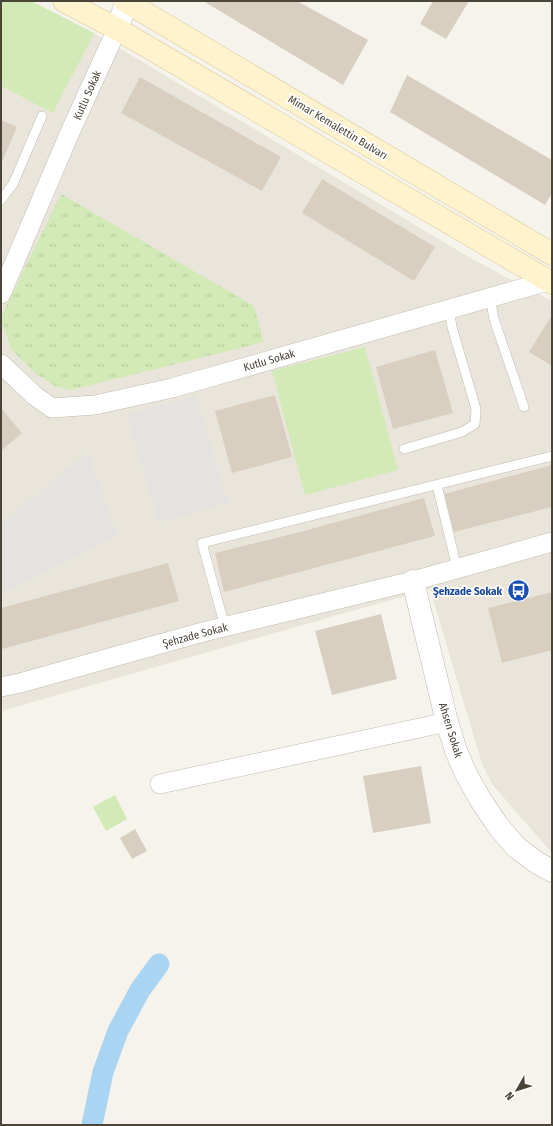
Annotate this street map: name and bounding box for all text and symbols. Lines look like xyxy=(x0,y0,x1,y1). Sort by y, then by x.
street label: Kutlu Sokak xyxy=(71,68,105,122)
street label: Mimar Kemalettin Bulvarı xyxy=(286,93,390,162)
street label: Kutlu Sokak xyxy=(242,347,297,374)
bus stop icon: Şehzade Sokak xyxy=(505,578,531,604)
place label: Şehzade Sokak xyxy=(433,585,502,598)
street label: Şehzade Sokak xyxy=(161,620,230,650)
street label: Ahsen Sokak xyxy=(436,701,465,760)
north arrow xyxy=(497,1070,537,1110)
text: N xyxy=(502,1089,517,1103)

